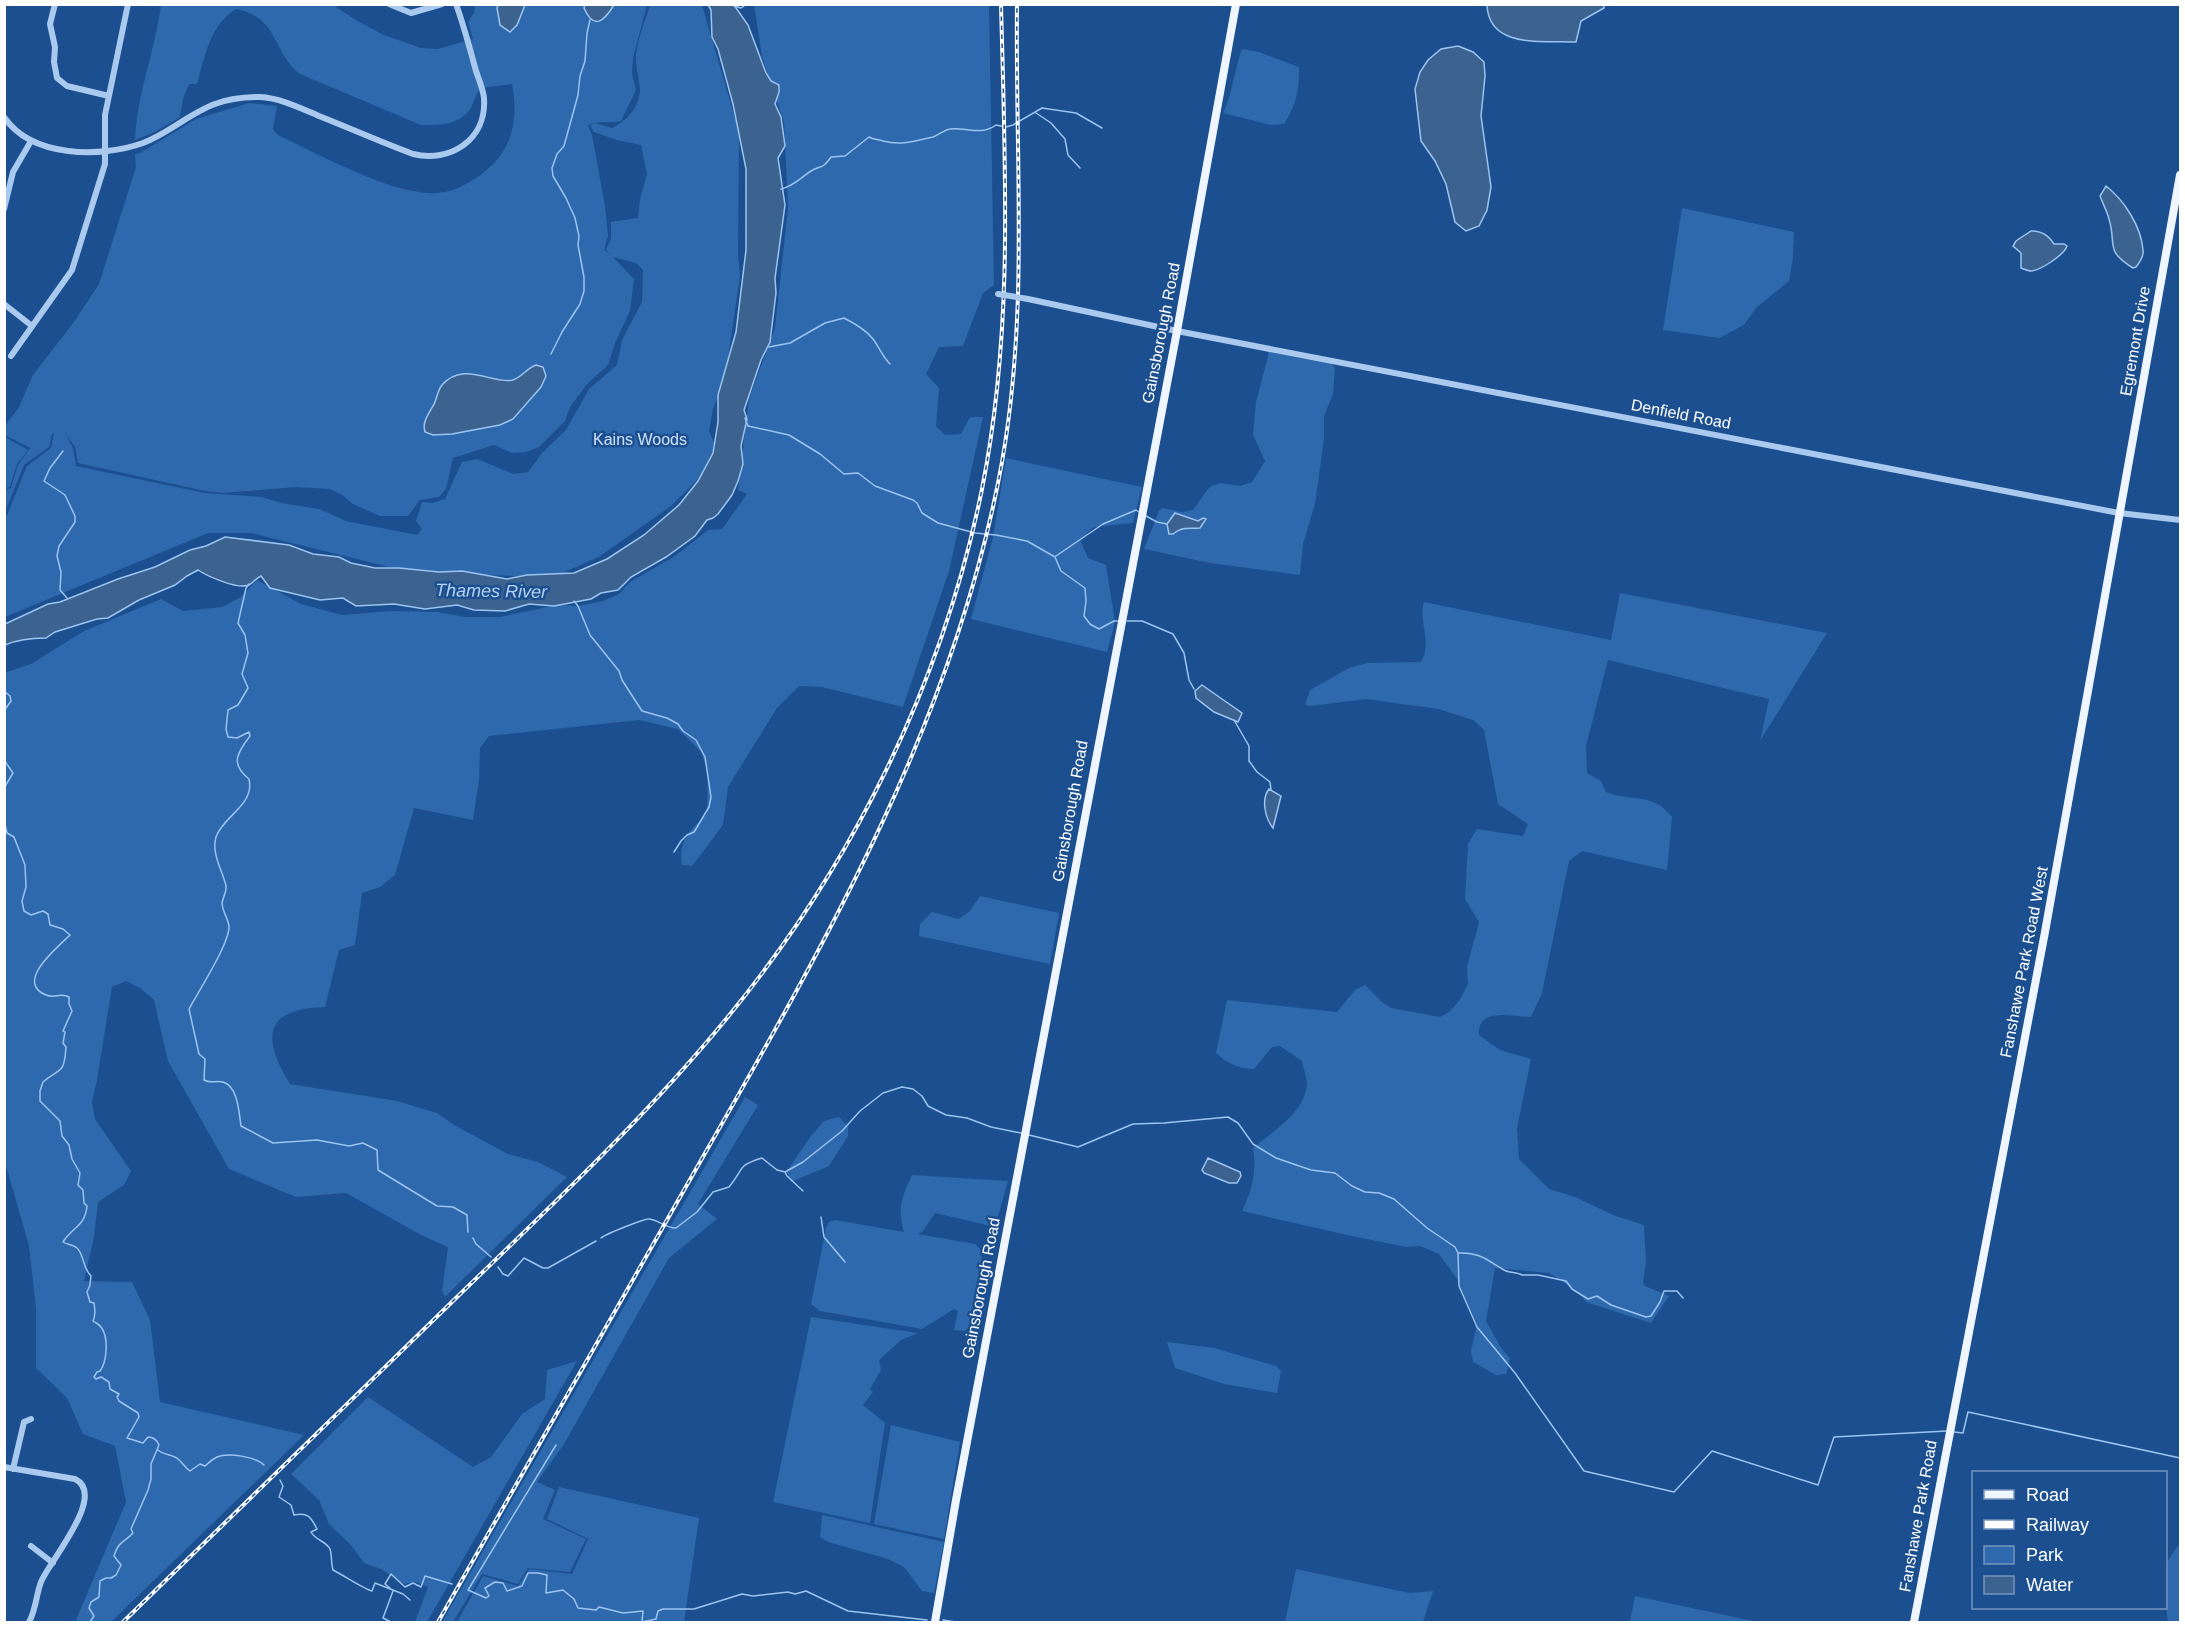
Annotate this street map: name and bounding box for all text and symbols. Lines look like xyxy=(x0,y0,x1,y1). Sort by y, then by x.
street label: Gainsborough Road xyxy=(1139,261,1183,405)
street label: Egremont Drive xyxy=(2117,285,2153,397)
street label: Denfield Road xyxy=(1630,396,1732,432)
park label: Kains Woods xyxy=(593,431,687,448)
water label: Thames River xyxy=(435,580,548,602)
street label: Gainsborough Road xyxy=(1049,739,1091,883)
street label: Fanshawe Park Road West xyxy=(1997,864,2051,1059)
street label: Gainsborough Road xyxy=(959,1216,1003,1360)
street label: Fanshawe Park Road xyxy=(1896,1439,1940,1593)
legend xyxy=(1972,1471,2167,1609)
text: Road xyxy=(2026,1485,2069,1505)
text: Railway xyxy=(2026,1515,2089,1535)
text: Park xyxy=(2026,1545,2064,1565)
text: Water xyxy=(2026,1575,2073,1595)

